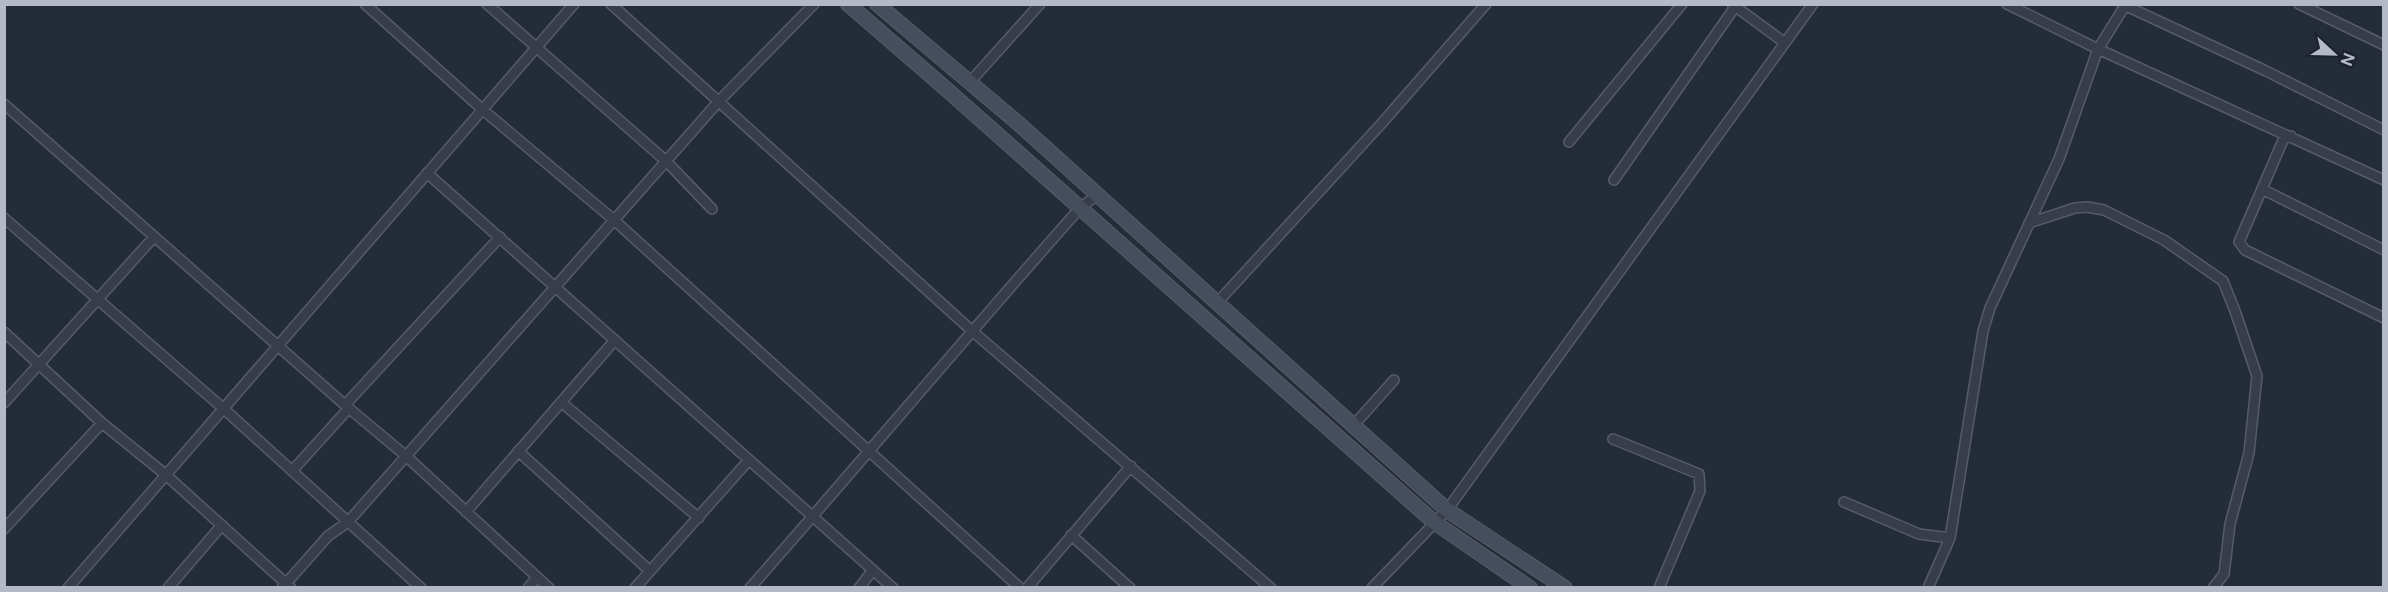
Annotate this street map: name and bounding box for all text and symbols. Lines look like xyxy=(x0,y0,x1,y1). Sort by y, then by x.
north arrow xyxy=(2304,24,2364,84)
text: N xyxy=(2336,50,2359,69)

